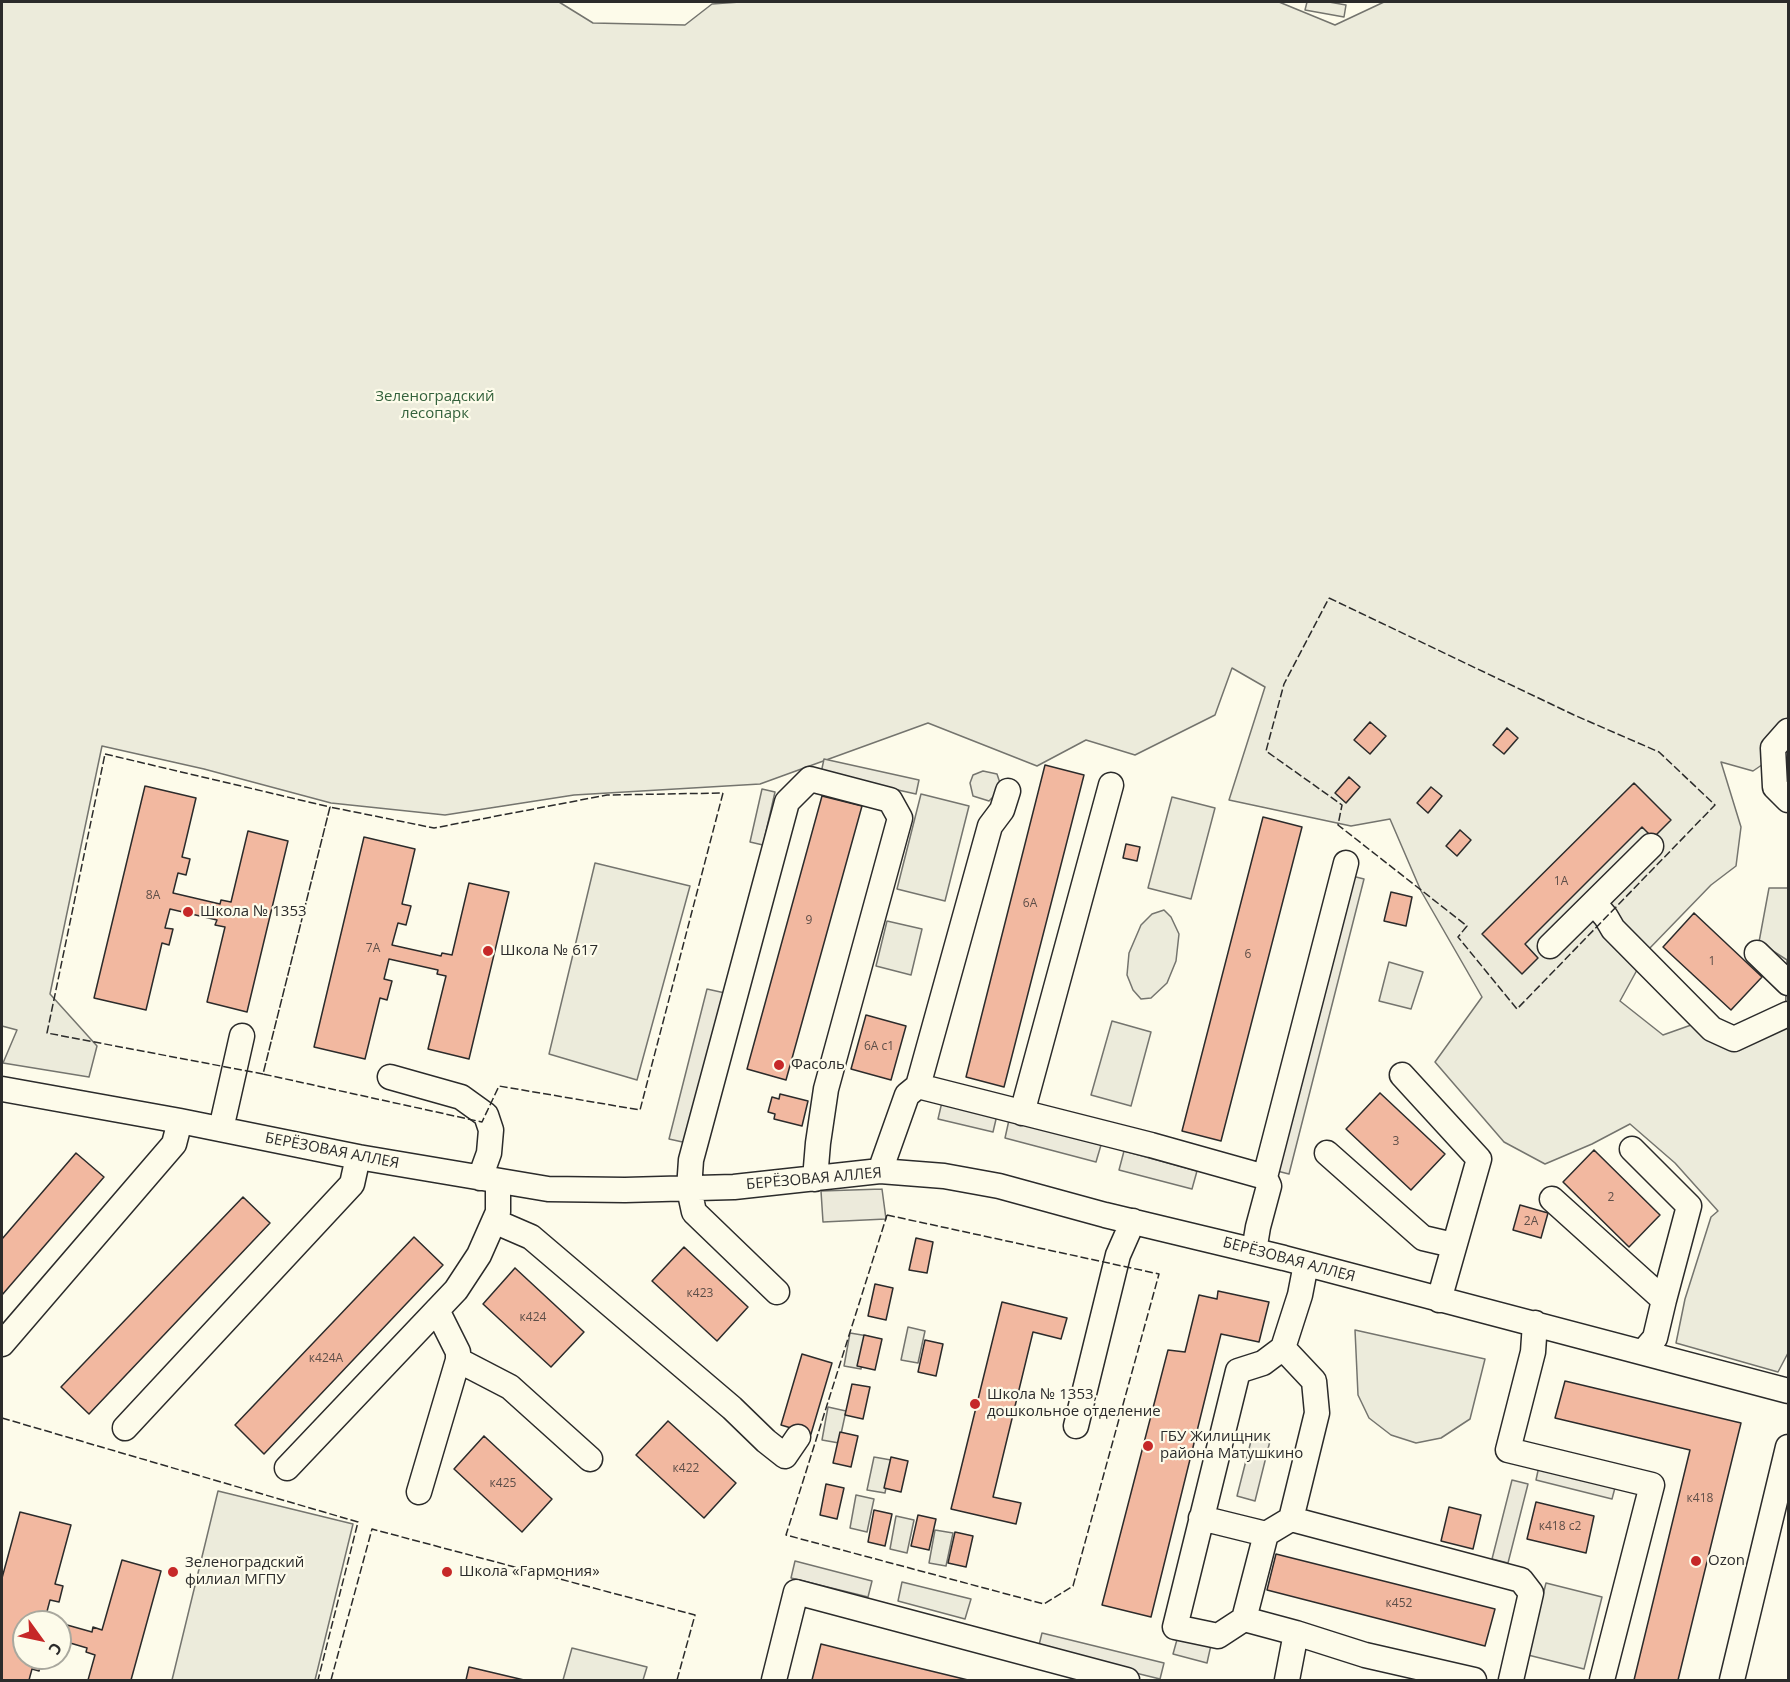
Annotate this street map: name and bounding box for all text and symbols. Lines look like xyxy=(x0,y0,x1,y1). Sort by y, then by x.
park label: Зеленоградский лесопарк xyxy=(375,388,495,423)
house number: 1А xyxy=(1554,875,1568,889)
house number: 8А xyxy=(146,889,160,903)
house number: 6А xyxy=(1023,897,1037,911)
place label: Школа № 1353 xyxy=(200,903,307,921)
marker: Школа № 1353 xyxy=(181,905,195,919)
house number: 9 xyxy=(806,914,812,928)
house number: 7А xyxy=(366,942,380,956)
place label: Школа № 617 xyxy=(500,942,598,960)
marker: Школа № 617 xyxy=(481,944,495,958)
house number: 6 xyxy=(1245,948,1251,962)
house number: 1 xyxy=(1709,955,1715,969)
house number: 6А с1 xyxy=(864,1040,894,1054)
place label: Фасоль xyxy=(791,1056,845,1074)
marker: Фасоль xyxy=(772,1058,786,1072)
street label: БЕРЁЗОВАЯ АЛЛЕЯ xyxy=(263,1129,401,1173)
house number: 3 xyxy=(1393,1135,1399,1149)
street label: БЕРЁЗОВАЯ АЛЛЕЯ xyxy=(745,1164,883,1194)
house number: 2 xyxy=(1608,1191,1614,1205)
house number: 2А xyxy=(1524,1215,1538,1229)
street label: БЕРЁЗОВАЯ АЛЛЕЯ xyxy=(1221,1234,1357,1286)
house number: к423 xyxy=(687,1287,713,1301)
house number: к424 xyxy=(520,1311,546,1325)
house number: к424А xyxy=(309,1352,343,1366)
place label: Школа № 1353, дошкольное отделение xyxy=(987,1386,1161,1421)
marker: Школа № 1353, дошкольное отделение xyxy=(968,1397,982,1411)
place label: ГБУ Жилищник района Матушкино xyxy=(1160,1428,1303,1463)
marker: ГБУ Жилищник района Матушкино xyxy=(1141,1439,1155,1453)
house number: к422 xyxy=(673,1462,699,1476)
house number: к425 xyxy=(490,1477,516,1491)
house number: к418 xyxy=(1687,1492,1713,1506)
house number: к418 с2 xyxy=(1539,1520,1581,1534)
place label: Ozon xyxy=(1708,1552,1745,1570)
place label: Зеленоградский филиал МГПУ xyxy=(185,1554,304,1589)
marker: Ozon xyxy=(1689,1554,1703,1568)
place label: Школа «Гармония» xyxy=(459,1563,600,1581)
marker: Зеленоградский филиал МГПУ xyxy=(166,1565,180,1579)
marker: Школа «Гармония» xyxy=(440,1565,454,1579)
house number: к452 xyxy=(1386,1597,1412,1611)
north arrow xyxy=(12,1610,72,1670)
text: С xyxy=(43,1638,67,1659)

